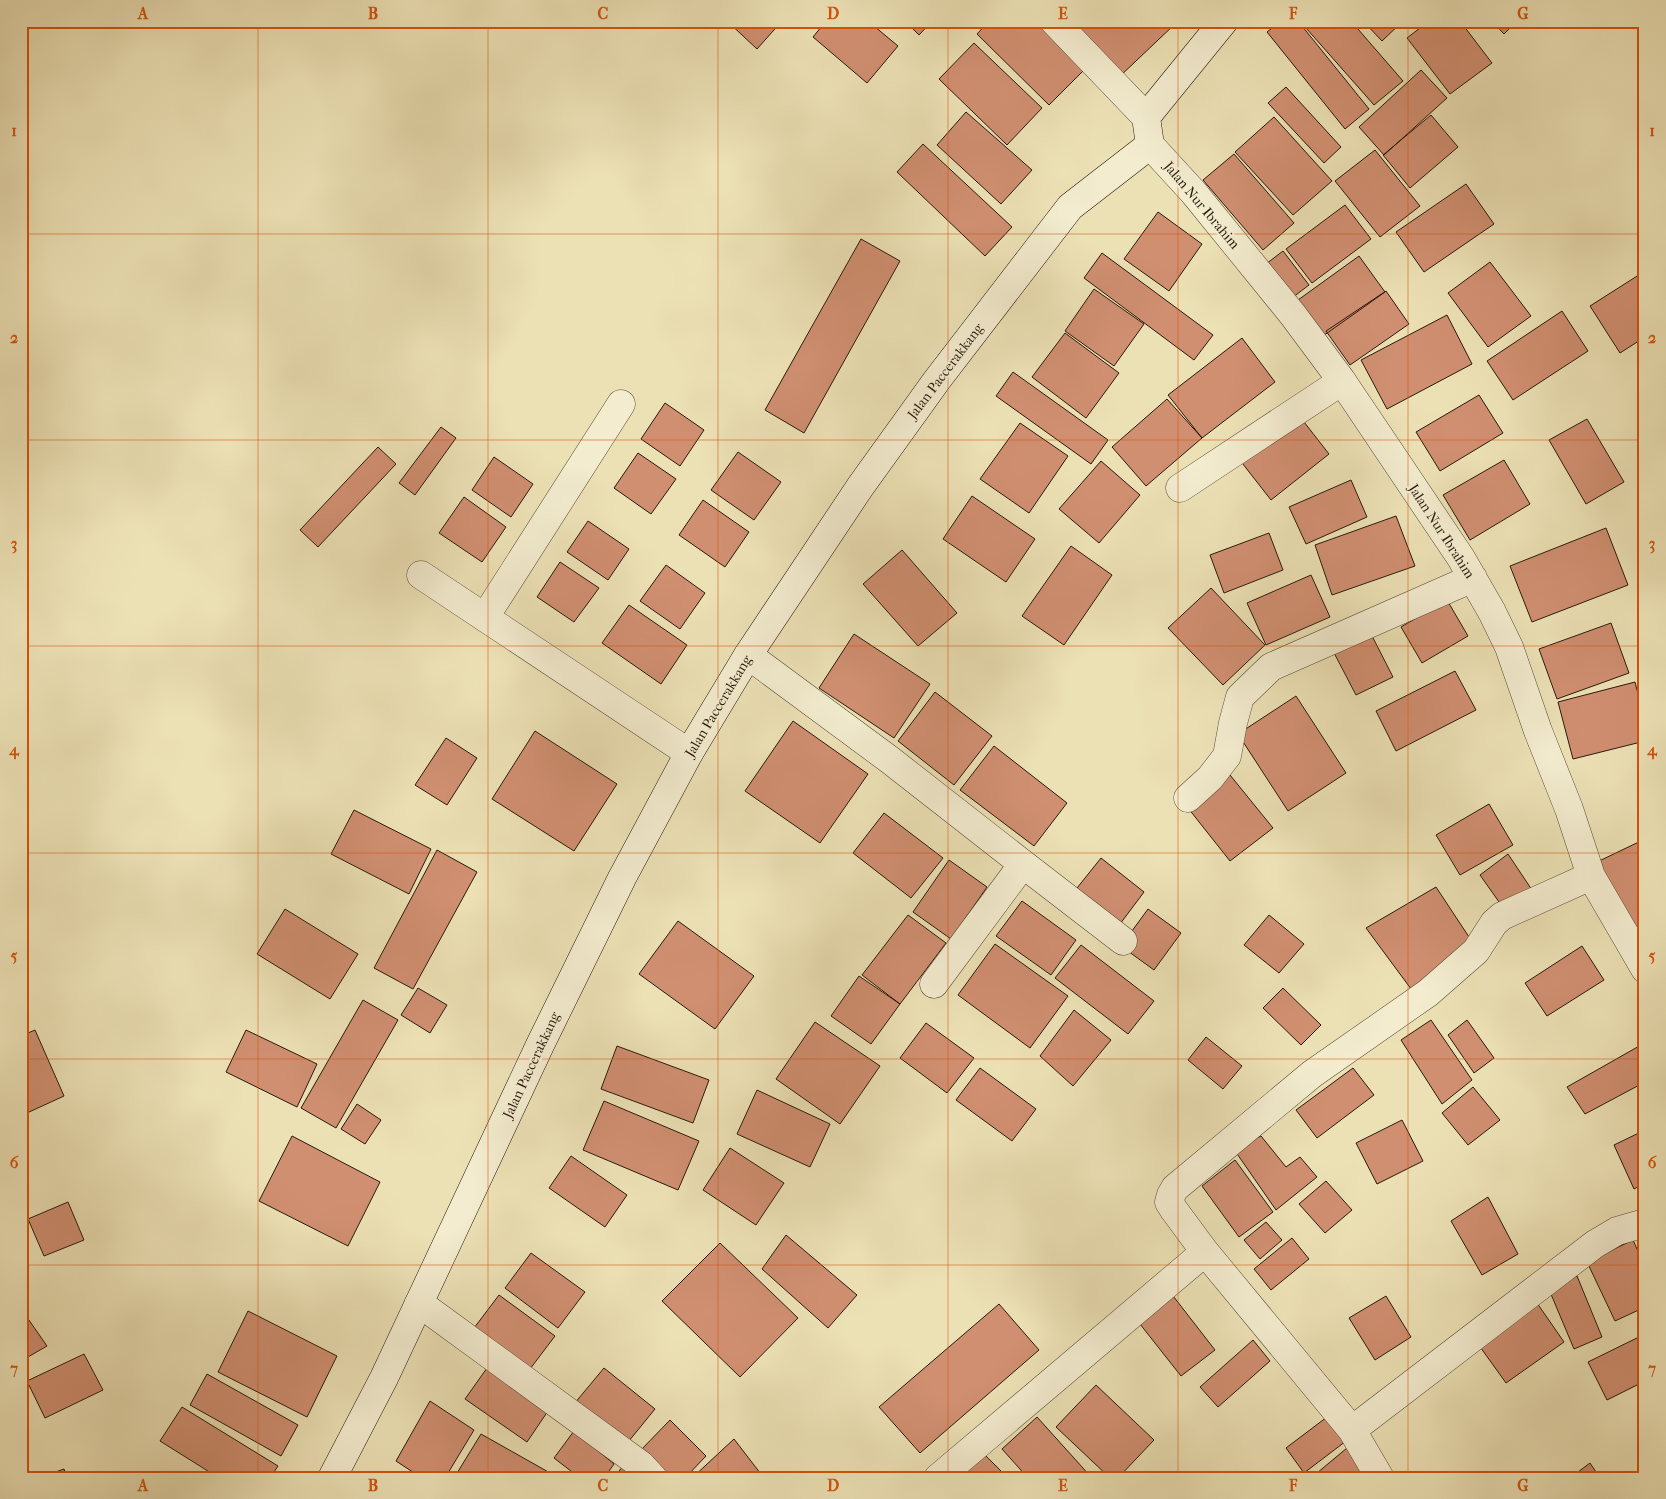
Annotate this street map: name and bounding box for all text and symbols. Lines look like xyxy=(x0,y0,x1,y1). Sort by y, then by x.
text: A xyxy=(137,4,149,23)
text: B xyxy=(368,4,378,23)
text: C xyxy=(598,4,609,23)
text: D xyxy=(827,4,839,23)
text: E xyxy=(1058,4,1068,23)
text: F xyxy=(1288,4,1298,23)
text: G xyxy=(1517,4,1529,23)
text: 1 xyxy=(11,121,17,140)
text: 1 xyxy=(1649,121,1655,140)
street label: Jalan Nur Ibrahim xyxy=(1159,157,1243,253)
street label: Jalan Paccerakkang xyxy=(903,320,987,423)
text: 2 xyxy=(10,328,18,347)
text: 2 xyxy=(1648,328,1656,347)
street label: Jalan Nur Ibrahim xyxy=(1404,480,1479,582)
text: 3 xyxy=(11,534,17,554)
text: 3 xyxy=(1649,534,1655,554)
street label: Jalan Paccerakkang xyxy=(681,652,756,761)
text: 4 xyxy=(8,740,20,760)
text: 4 xyxy=(1646,740,1658,760)
text: 5 xyxy=(11,946,18,965)
text: 5 xyxy=(1649,946,1656,965)
street label: Jalan Paccerakkang xyxy=(499,1009,564,1122)
text: 6 xyxy=(10,1153,19,1172)
text: 6 xyxy=(1648,1153,1657,1172)
text: 7 xyxy=(9,1359,18,1378)
text: 7 xyxy=(1647,1359,1656,1378)
text: A xyxy=(137,1476,149,1495)
text: B xyxy=(368,1476,378,1495)
text: C xyxy=(598,1476,609,1495)
text: D xyxy=(827,1476,839,1495)
text: E xyxy=(1058,1476,1068,1495)
text: F xyxy=(1288,1476,1298,1495)
text: G xyxy=(1517,1476,1529,1495)

